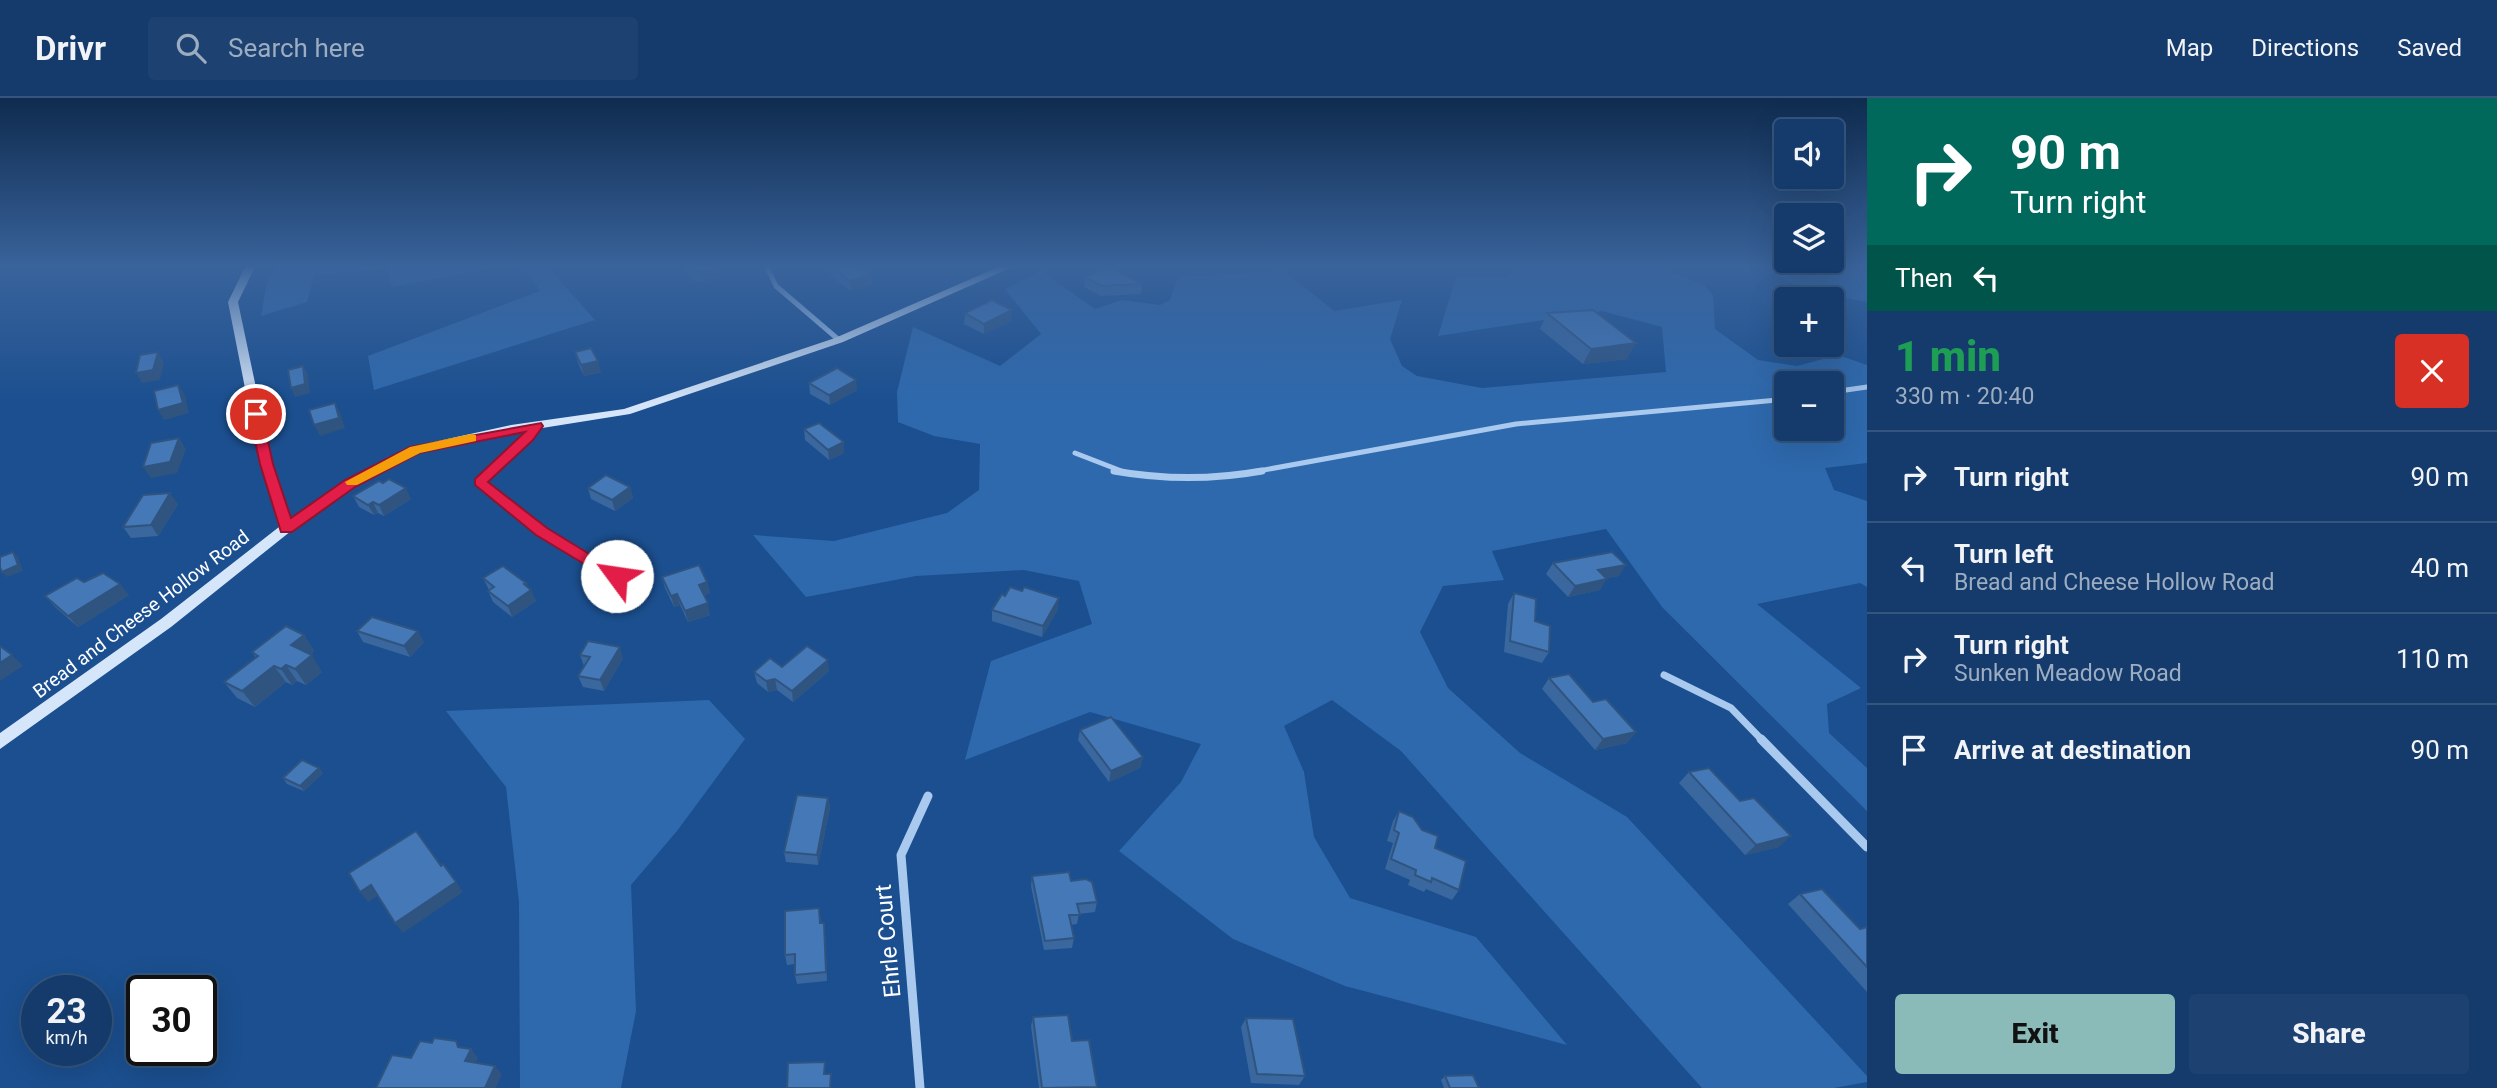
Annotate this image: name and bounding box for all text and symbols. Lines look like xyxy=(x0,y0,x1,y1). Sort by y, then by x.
search box xyxy=(148,17,638,80)
text: Drivr xyxy=(35,29,106,68)
icon: search xyxy=(172,29,210,67)
text: Search here xyxy=(228,33,365,63)
text: Map xyxy=(2166,34,2213,62)
text: Directions xyxy=(2251,34,2359,62)
text: Saved xyxy=(2397,34,2462,62)
map controls xyxy=(1774,119,1844,441)
button: sound xyxy=(1774,119,1844,189)
text: 90 m xyxy=(2010,124,2121,181)
icon: right xyxy=(1895,126,1986,217)
text: Turn right xyxy=(2010,183,2146,221)
button: layers xyxy=(1774,203,1844,273)
icon: left xyxy=(1967,259,2005,297)
text: Then xyxy=(1895,263,1953,293)
button: + xyxy=(1774,287,1844,357)
text: 1 min xyxy=(1895,332,2001,381)
button: close xyxy=(2395,334,2469,408)
button: − xyxy=(1774,371,1844,441)
text: 330 m · 20:40 xyxy=(1895,383,2034,410)
pin xyxy=(226,384,286,444)
icon: arrive xyxy=(237,395,275,433)
icon: right xyxy=(1895,458,1933,496)
text: Turn right xyxy=(1954,462,2069,492)
text: 90 m xyxy=(2411,462,2469,492)
street label: Bread and Cheese Hollow Road xyxy=(28,525,254,703)
position arrow xyxy=(580,539,654,613)
text: Turn left xyxy=(1954,539,2053,569)
icon: left xyxy=(1895,549,1933,587)
text: 40 m xyxy=(2411,553,2469,583)
text: Bread and Cheese Hollow Road xyxy=(1954,569,2275,596)
text: Turn right xyxy=(1954,630,2069,660)
icon: right xyxy=(1895,640,1933,678)
text: 110 m xyxy=(2396,644,2469,674)
text: Sunken Meadow Road xyxy=(1954,660,2182,687)
icon: arrive xyxy=(1895,731,1933,769)
text: Arrive at destination xyxy=(1954,735,2191,765)
text: 90 m xyxy=(2411,735,2469,765)
street label: Ehrle Court xyxy=(870,883,906,999)
speed limit sign: 30 xyxy=(126,975,217,1066)
text: 23 xyxy=(46,991,87,1032)
button: Exit xyxy=(1895,994,2175,1074)
button: Share xyxy=(2189,994,2469,1074)
text: km/h xyxy=(45,1027,88,1048)

